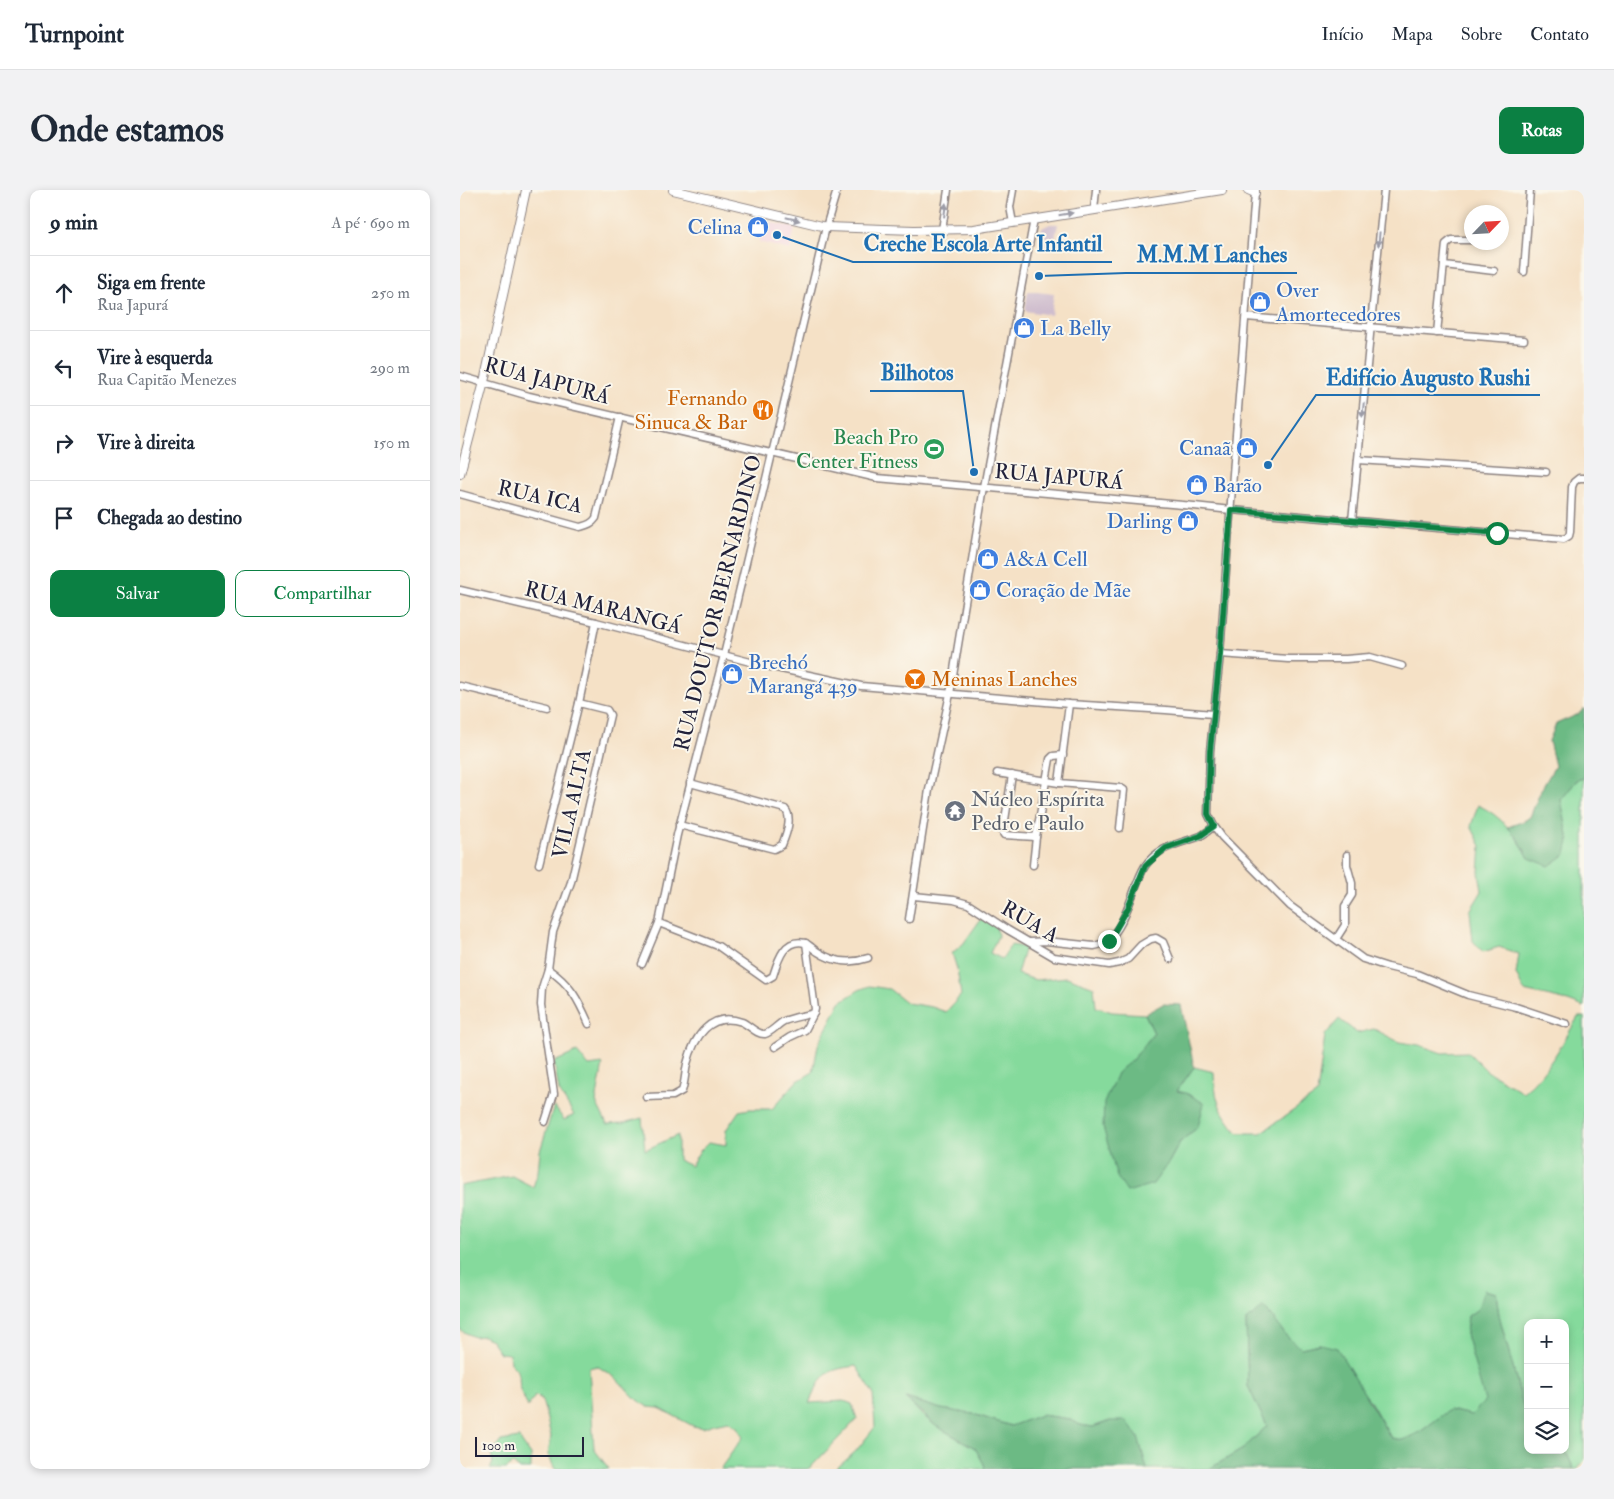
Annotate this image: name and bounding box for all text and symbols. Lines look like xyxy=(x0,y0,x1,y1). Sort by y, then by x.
text: Turnpoint xyxy=(25,19,124,50)
text: Início xyxy=(1322,23,1363,46)
text: Mapa xyxy=(1391,23,1433,46)
text: Sobre xyxy=(1461,23,1502,46)
text: Contato xyxy=(1530,23,1589,46)
button: Rotas xyxy=(1499,107,1584,154)
text: Onde estamos xyxy=(30,108,224,152)
one-way arrow xyxy=(941,202,949,218)
north arrow xyxy=(1464,205,1509,250)
text: 9 min xyxy=(50,209,98,236)
one-way arrow xyxy=(1058,210,1074,218)
text: A pé · 690 m xyxy=(332,213,410,233)
place label: Celina xyxy=(687,214,742,241)
shop icon: Celina xyxy=(746,215,770,239)
one-way arrow xyxy=(785,215,800,223)
callout: Creche Escola Arte Infantil xyxy=(853,225,1112,262)
text: Creche Escola Arte Infantil xyxy=(864,230,1103,258)
one-way arrow xyxy=(1375,231,1383,247)
callout: M.M.M Lanches xyxy=(1126,236,1297,273)
text: M.M.M Lanches xyxy=(1136,241,1288,269)
text: Siga em frente xyxy=(97,271,205,295)
place label: Over Amortecedores xyxy=(1275,277,1401,328)
icon: ahead xyxy=(50,279,78,307)
text: 250 m xyxy=(371,283,410,303)
shop icon: Over Amortecedores xyxy=(1248,290,1272,314)
text: Rua Japurá xyxy=(97,295,168,315)
place label: La Belly xyxy=(1040,315,1111,342)
shop icon: La Belly xyxy=(1012,316,1036,340)
text: Vire à esquerda xyxy=(97,346,212,370)
street label: RUA JAPURÁ xyxy=(481,351,613,411)
icon: left xyxy=(50,354,78,382)
callout: Bilhotos xyxy=(870,354,963,391)
text: 290 m xyxy=(370,358,410,378)
callout: Edifício Augusto Rushi xyxy=(1316,358,1540,395)
text: Bilhotos xyxy=(880,359,954,387)
text: Edifício Augusto Rushi xyxy=(1326,364,1530,393)
text: Rua Capitão Menezes xyxy=(97,370,237,390)
place label: Fernando Sinuca & Bar xyxy=(635,385,747,436)
restaurant icon: Fernando Sinuca & Bar xyxy=(751,398,775,422)
one-way arrow xyxy=(1359,403,1367,419)
place label: Beach Pro Center Fitness xyxy=(796,424,918,475)
icon: right xyxy=(50,429,78,457)
text: Vire à direita xyxy=(97,431,194,455)
text: 150 m xyxy=(373,433,410,453)
place label: Canaã xyxy=(1179,435,1231,462)
shop icon: Canaã xyxy=(1235,436,1259,460)
sports icon: Beach Pro Center Fitness xyxy=(922,437,946,461)
street label: RUA DOUTOR BERNARDINO xyxy=(668,452,768,754)
street label: RUA JAPURÁ xyxy=(993,458,1125,496)
place label: Barão xyxy=(1213,472,1262,499)
shop icon: Barão xyxy=(1185,473,1209,497)
street label: RUA ICA xyxy=(495,474,585,520)
icon: arrive xyxy=(50,504,78,532)
text: Chegada ao destino xyxy=(97,506,242,530)
place label: Darling xyxy=(1106,508,1173,535)
shop icon: Darling xyxy=(1176,509,1200,533)
route start xyxy=(1486,522,1509,545)
place label: A&A Cell xyxy=(1003,546,1088,573)
shop icon: A&A Cell xyxy=(976,547,1000,571)
button: Salvar xyxy=(50,570,225,617)
button: Compartilhar xyxy=(235,570,410,617)
street label: RUA MARANGÁ xyxy=(522,575,684,641)
place label: Coração de Mãe xyxy=(996,577,1131,604)
shop icon: Coração de Mãe xyxy=(968,578,992,602)
place label: Brechó Marangá 439 xyxy=(748,649,858,700)
shop icon: Brechó Marangá 439 xyxy=(720,662,744,686)
place label: Meninas Lanches xyxy=(931,666,1077,693)
bar icon: Meninas Lanches xyxy=(903,667,927,691)
street label: VILA ALTA xyxy=(546,746,598,862)
place label: Núcleo Espírita Pedro e Paulo xyxy=(971,786,1105,837)
temple icon: Núcleo Espírita Pedro e Paulo xyxy=(943,799,967,823)
street label: RUA A xyxy=(996,895,1064,949)
route end xyxy=(1098,930,1121,953)
map controls xyxy=(1524,1319,1569,1454)
button: + xyxy=(1524,1319,1569,1364)
button: − xyxy=(1524,1364,1569,1409)
button: layers xyxy=(1524,1409,1569,1454)
scale bar xyxy=(475,1434,584,1457)
text: 100 m xyxy=(482,1437,515,1454)

